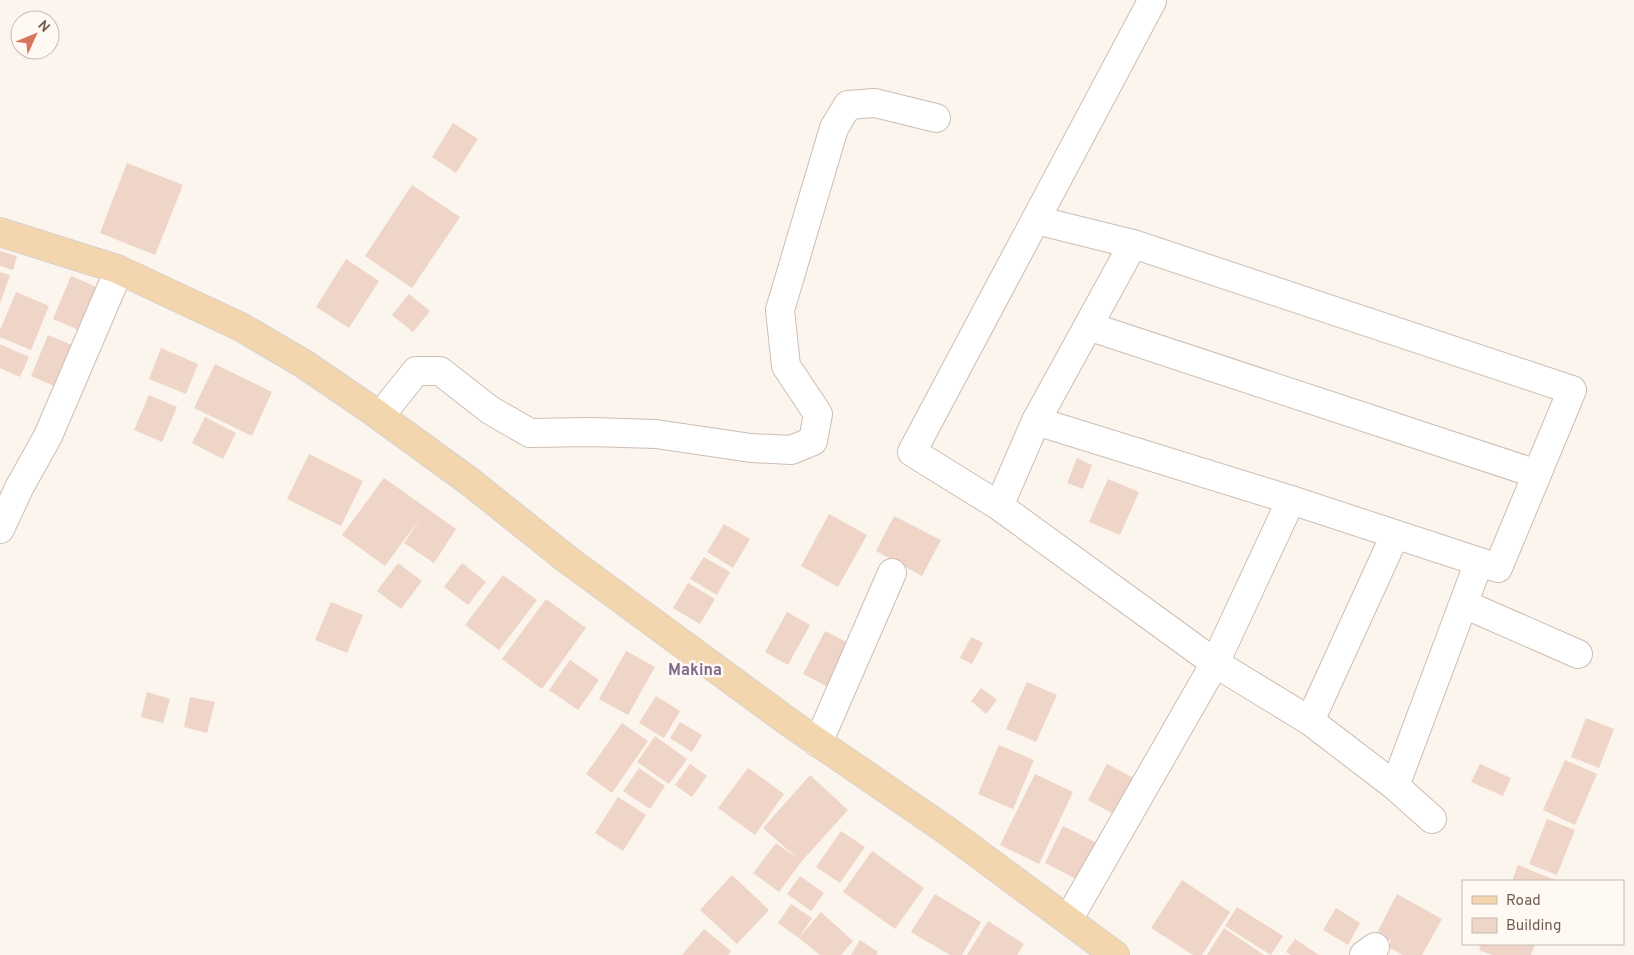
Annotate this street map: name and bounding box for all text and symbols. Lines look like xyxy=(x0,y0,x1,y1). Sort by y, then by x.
north arrow xyxy=(10,10,60,60)
text: N xyxy=(34,17,53,37)
district label: Makina xyxy=(668,661,722,681)
legend xyxy=(1462,880,1624,945)
text: Road xyxy=(1506,892,1541,911)
text: Building xyxy=(1506,917,1561,936)

